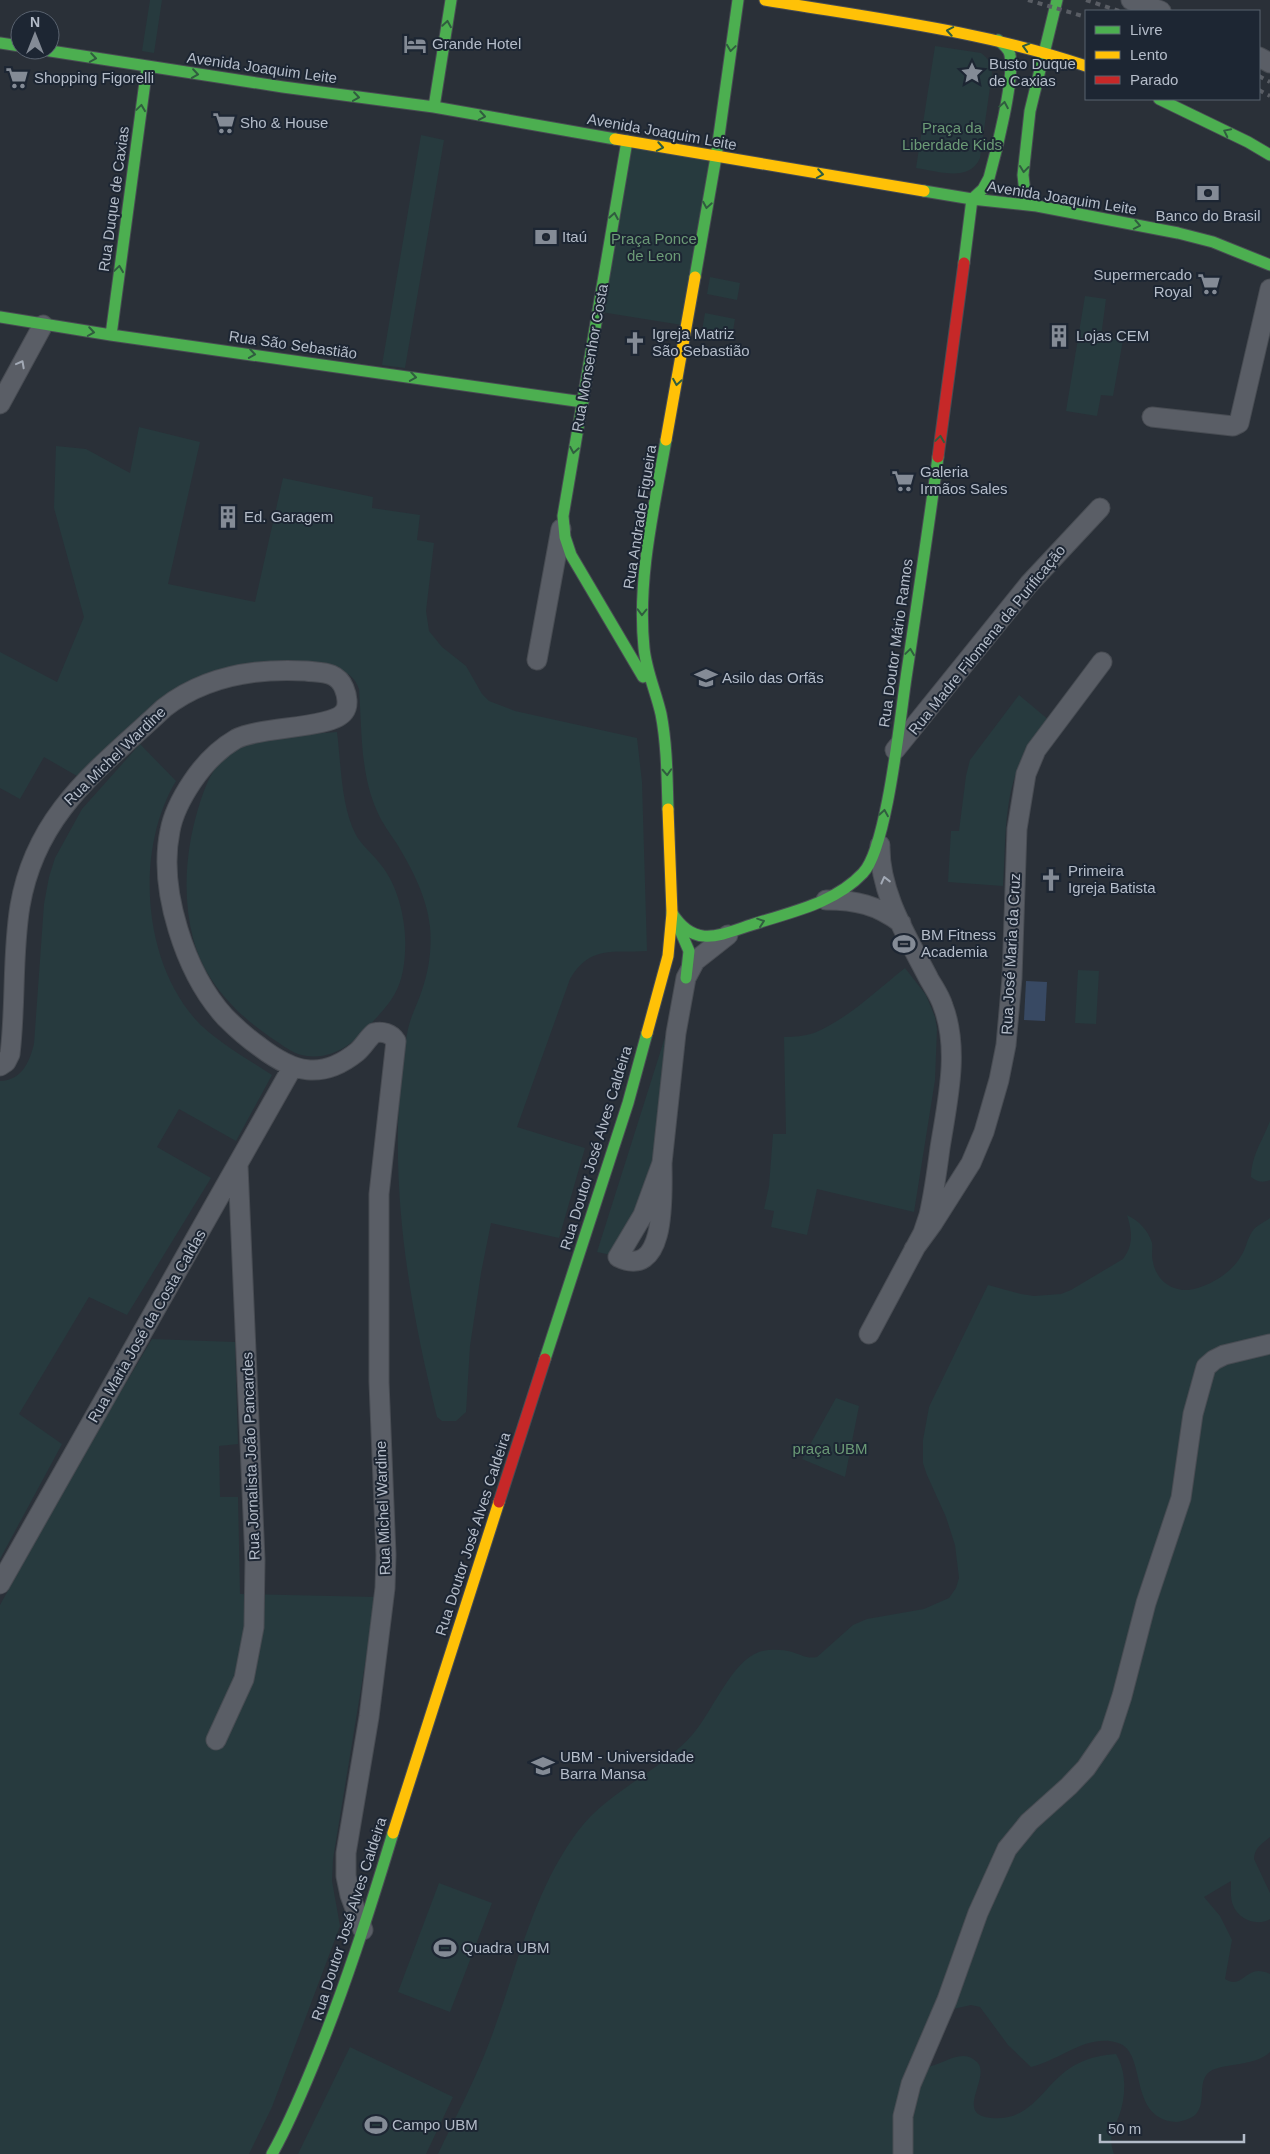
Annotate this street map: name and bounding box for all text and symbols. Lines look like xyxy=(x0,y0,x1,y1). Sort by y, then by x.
north arrow xyxy=(10,10,60,60)
legend xyxy=(1085,10,1260,100)
text: N xyxy=(30,14,40,30)
one-way arrow xyxy=(442,20,452,29)
text: Livre xyxy=(1130,21,1163,38)
one-way arrow xyxy=(946,27,954,37)
hotel icon: Grande Hotel xyxy=(402,31,428,57)
place label: Grande Hotel xyxy=(432,35,521,52)
one-way arrow xyxy=(1022,43,1030,53)
one-way arrow xyxy=(726,45,737,53)
text: Lento xyxy=(1130,46,1168,63)
street label: Avenida Joaquim Leite xyxy=(186,49,338,86)
one-way arrow xyxy=(88,52,97,62)
place label: Busto Duque de Caxias xyxy=(989,55,1076,89)
place icon: Busto Duque de Caxias xyxy=(959,60,985,86)
supermarket icon: Shopping Figorelli xyxy=(4,65,30,91)
one-way arrow xyxy=(190,68,199,78)
place label: Shopping Figorelli xyxy=(34,69,154,86)
text: Parado xyxy=(1130,71,1178,88)
one-way arrow xyxy=(351,91,360,101)
one-way arrow xyxy=(998,101,1008,110)
one-way arrow xyxy=(135,104,146,112)
supermarket icon: Sho & House xyxy=(211,110,237,136)
one-way arrow xyxy=(478,110,487,120)
street label: Avenida Joaquim Leite xyxy=(586,110,738,153)
place label: Sho & House xyxy=(240,114,328,131)
park label: Praça da Liberdade Kids xyxy=(902,119,1002,153)
street label: Rua Duque de Caxias xyxy=(95,125,132,273)
one-way arrow xyxy=(1223,127,1232,138)
one-way arrow xyxy=(655,142,664,152)
one-way arrow xyxy=(1019,165,1030,173)
one-way arrow xyxy=(816,168,824,179)
street label: Avenida Joaquim Leite xyxy=(986,177,1138,218)
bank icon: Banco do Brasil xyxy=(1195,180,1221,206)
one-way arrow xyxy=(703,201,713,209)
place label: Banco do Brasil xyxy=(1155,207,1261,224)
one-way arrow xyxy=(608,212,618,220)
one-way arrow xyxy=(1132,219,1141,230)
bank icon: Itaú xyxy=(533,224,559,250)
place label: Itaú xyxy=(562,228,587,245)
park label: Praça Ponce de Leon xyxy=(611,230,697,264)
one-way arrow xyxy=(114,265,124,274)
place label: Supermercado Royal xyxy=(1094,266,1192,300)
supermarket icon: Supermercado Royal xyxy=(1196,271,1222,297)
street label: Rua Monsenhor Costa xyxy=(568,282,611,433)
building icon: Lojas CEM xyxy=(1046,323,1072,349)
place label: Igreja Matriz São Sebastião xyxy=(652,325,750,359)
one-way arrow xyxy=(87,326,95,337)
street label: Rua São Sebastião xyxy=(228,327,358,362)
place label: Lojas CEM xyxy=(1076,327,1149,344)
church icon: Igreja Matriz São Sebastião xyxy=(622,330,648,356)
one-way arrow xyxy=(247,349,256,359)
one-way arrow xyxy=(15,361,25,370)
one-way arrow xyxy=(408,371,417,381)
one-way arrow xyxy=(672,378,682,387)
one-way arrow xyxy=(935,435,945,444)
street label: Rua Andrade Figueira xyxy=(620,443,659,590)
one-way arrow xyxy=(570,446,580,455)
place label: Galeria Irmãos Sales xyxy=(920,463,1008,497)
supermarket icon: Galeria Irmãos Sales xyxy=(890,468,916,494)
building icon: Ed. Garagem xyxy=(215,504,241,530)
place label: Ed. Garagem xyxy=(244,508,333,525)
street label: Rua Madre Filomena da Purificação xyxy=(905,541,1069,738)
street label: Rua Doutor Mário Ramos xyxy=(875,558,916,728)
one-way arrow xyxy=(637,608,647,616)
one-way arrow xyxy=(904,648,914,656)
school or university icon: Asilo das Orfãs xyxy=(693,665,719,691)
place label: Asilo das Orfãs xyxy=(722,669,824,686)
street label: Rua Michel Wardine xyxy=(60,703,169,808)
one-way arrow xyxy=(662,768,673,776)
one-way arrow xyxy=(878,808,888,817)
place label: Primeira Igreja Batista xyxy=(1068,862,1156,896)
church icon: Primeira Igreja Batista xyxy=(1038,867,1064,893)
street label: Rua José Maria da Cruz xyxy=(998,873,1023,1035)
one-way arrow xyxy=(880,876,891,885)
one-way arrow xyxy=(756,918,764,928)
place label: BM Fitness Academia xyxy=(921,926,996,960)
sports icon: BM Fitness Academia xyxy=(891,931,917,957)
street label: Rua Doutor José Alves Caldeira xyxy=(556,1043,635,1252)
street label: Rua Maria José da Costa Caldas xyxy=(84,1226,209,1425)
street label: Rua Jornalista João Pancardes xyxy=(238,1352,263,1560)
street label: Rua Doutor José Alves Caldeira xyxy=(432,1429,514,1638)
park label: praça UBM xyxy=(792,1440,868,1457)
street label: Rua Michel Wardine xyxy=(372,1441,393,1576)
place label: UBM - Universidade Barra Mansa xyxy=(560,1748,694,1782)
school or university icon: UBM - Universidade Barra Mansa xyxy=(530,1753,556,1779)
street label: Rua Doutor José Alves Caldeira xyxy=(308,1814,390,2023)
sports icon: Quadra UBM xyxy=(432,1935,458,1961)
place label: Quadra UBM xyxy=(462,1939,550,1956)
sports icon: Campo UBM xyxy=(363,2112,389,2138)
scale bar xyxy=(1100,2112,1244,2144)
place label: Campo UBM xyxy=(392,2116,478,2133)
text: 50 m xyxy=(1108,2120,1141,2137)

